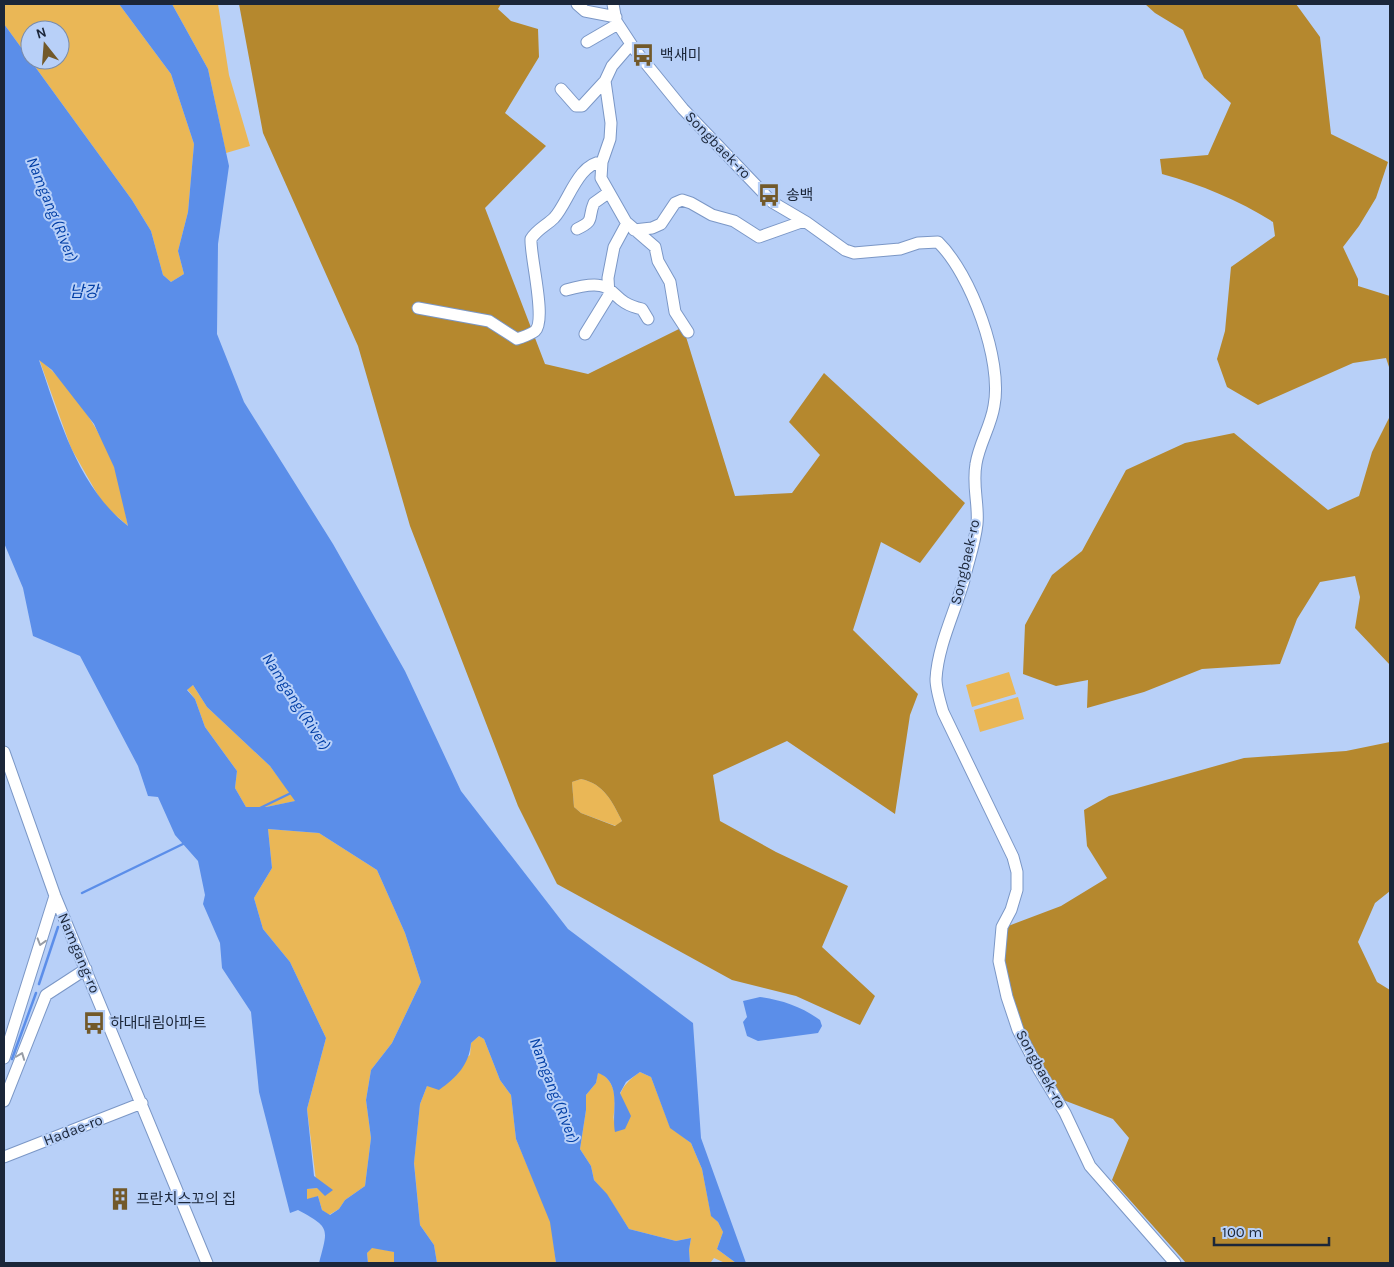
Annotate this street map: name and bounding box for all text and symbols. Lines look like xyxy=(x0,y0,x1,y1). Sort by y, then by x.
north arrow xyxy=(20,20,70,70)
text: N xyxy=(34,23,49,43)
bus stop icon: 백새미 xyxy=(630,42,656,68)
place label: 백새미 xyxy=(660,46,701,64)
street label: Songbaek-ro xyxy=(681,107,755,183)
water label: Namgang (River) xyxy=(23,154,82,264)
bus stop icon: 송백 xyxy=(756,182,782,208)
place label: 송백 xyxy=(786,186,814,204)
water label: 남강 xyxy=(69,282,101,301)
street label: Songbaek-ro xyxy=(946,518,984,606)
water label: Namgang (River) xyxy=(258,649,335,753)
street label: Namgang-ro xyxy=(54,910,104,996)
one-way arrow xyxy=(36,938,46,946)
bus stop icon: 하대대림아파트 xyxy=(81,1010,107,1036)
place label: 하대대림아파트 xyxy=(110,1014,207,1032)
street label: Songbaek-ro xyxy=(1012,1027,1070,1111)
water label: Namgang (River) xyxy=(526,1035,583,1146)
one-way arrow xyxy=(15,1052,26,1061)
street label: Hadae-ro xyxy=(41,1110,105,1150)
building icon: 프란치스꼬의 집 xyxy=(107,1186,133,1212)
place label: 프란치스꼬의 집 xyxy=(136,1190,236,1208)
scale bar xyxy=(1214,1214,1329,1246)
text: 100 m xyxy=(1222,1223,1262,1241)

